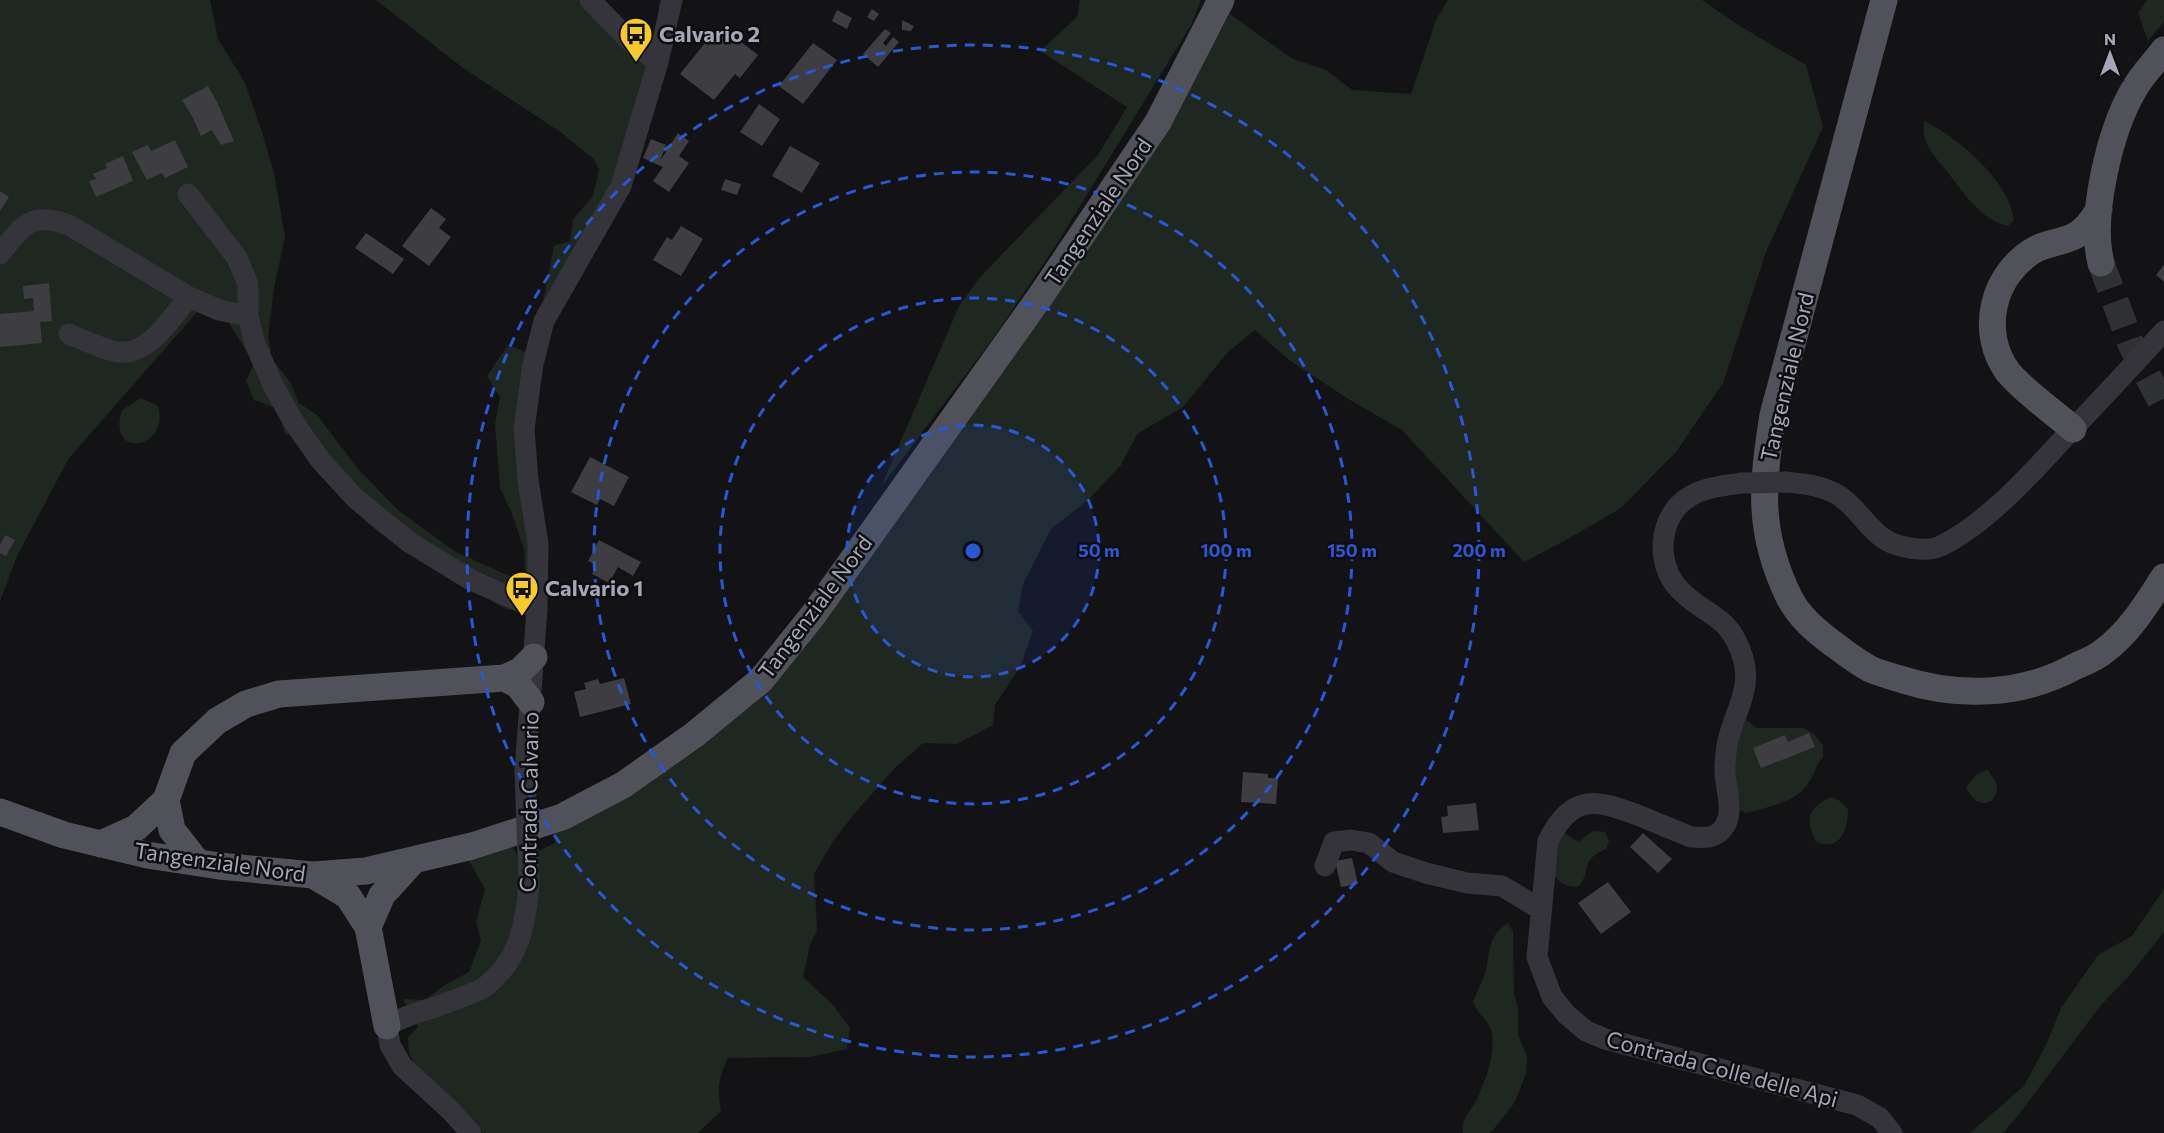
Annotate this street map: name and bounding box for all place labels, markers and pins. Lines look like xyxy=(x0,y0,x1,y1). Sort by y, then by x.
bus stop icon: Calvario 2 xyxy=(618,16,654,63)
place label: Calvario 2 xyxy=(659,20,760,47)
centre of rings xyxy=(963,541,983,561)
bus stop icon: Calvario 1 xyxy=(504,570,540,617)
place label: Calvario 1 xyxy=(545,574,643,601)

